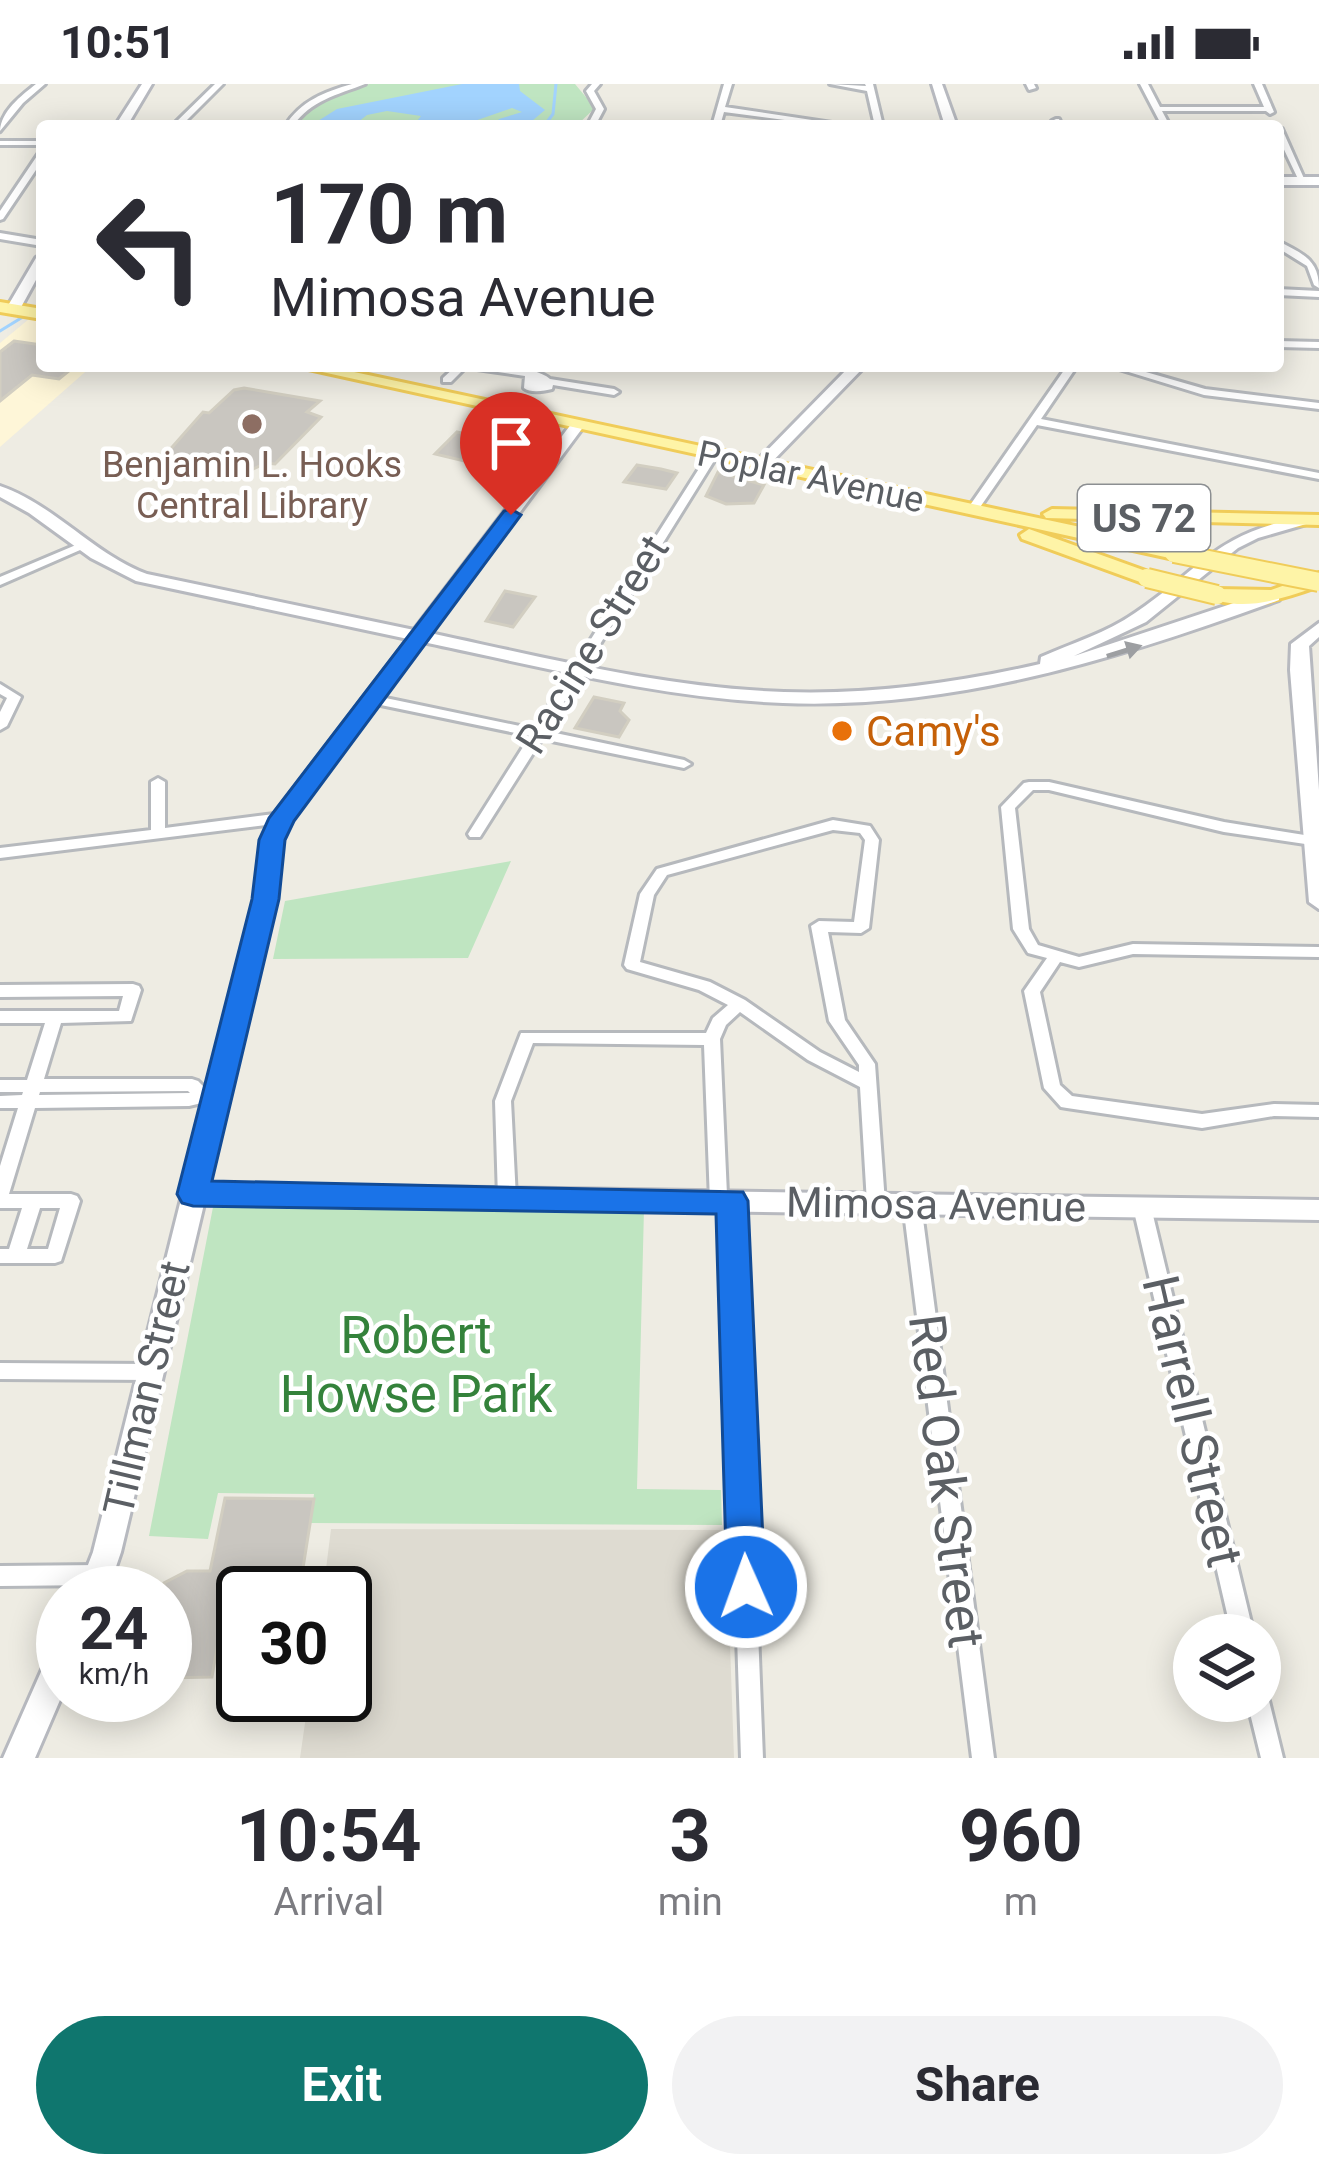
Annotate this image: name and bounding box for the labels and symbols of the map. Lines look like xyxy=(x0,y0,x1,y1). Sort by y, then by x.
pin xyxy=(460,392,562,515)
marker: Benjamin L. Hooks Central Library xyxy=(239,411,265,437)
street label: Poplar Avenue xyxy=(694,432,928,521)
place label: Benjamin L. Hooks Central Library xyxy=(102,444,402,527)
road number: US 72 xyxy=(1078,485,1210,551)
street label: Racine Street xyxy=(506,526,679,762)
one-way arrow xyxy=(1106,641,1142,659)
place label: Camy's xyxy=(866,707,1001,756)
marker: Camy's xyxy=(829,718,855,744)
street label: Mimosa Avenue xyxy=(786,1177,1086,1232)
street label: Tillman Street xyxy=(93,1256,200,1520)
street label: Harrell Street xyxy=(1130,1270,1255,1573)
park label: Robert Howse Park xyxy=(280,1306,552,1424)
street label: Red Oak Street xyxy=(897,1311,996,1651)
position arrow xyxy=(683,1524,809,1650)
speed limit sign: 30 xyxy=(216,1566,372,1722)

